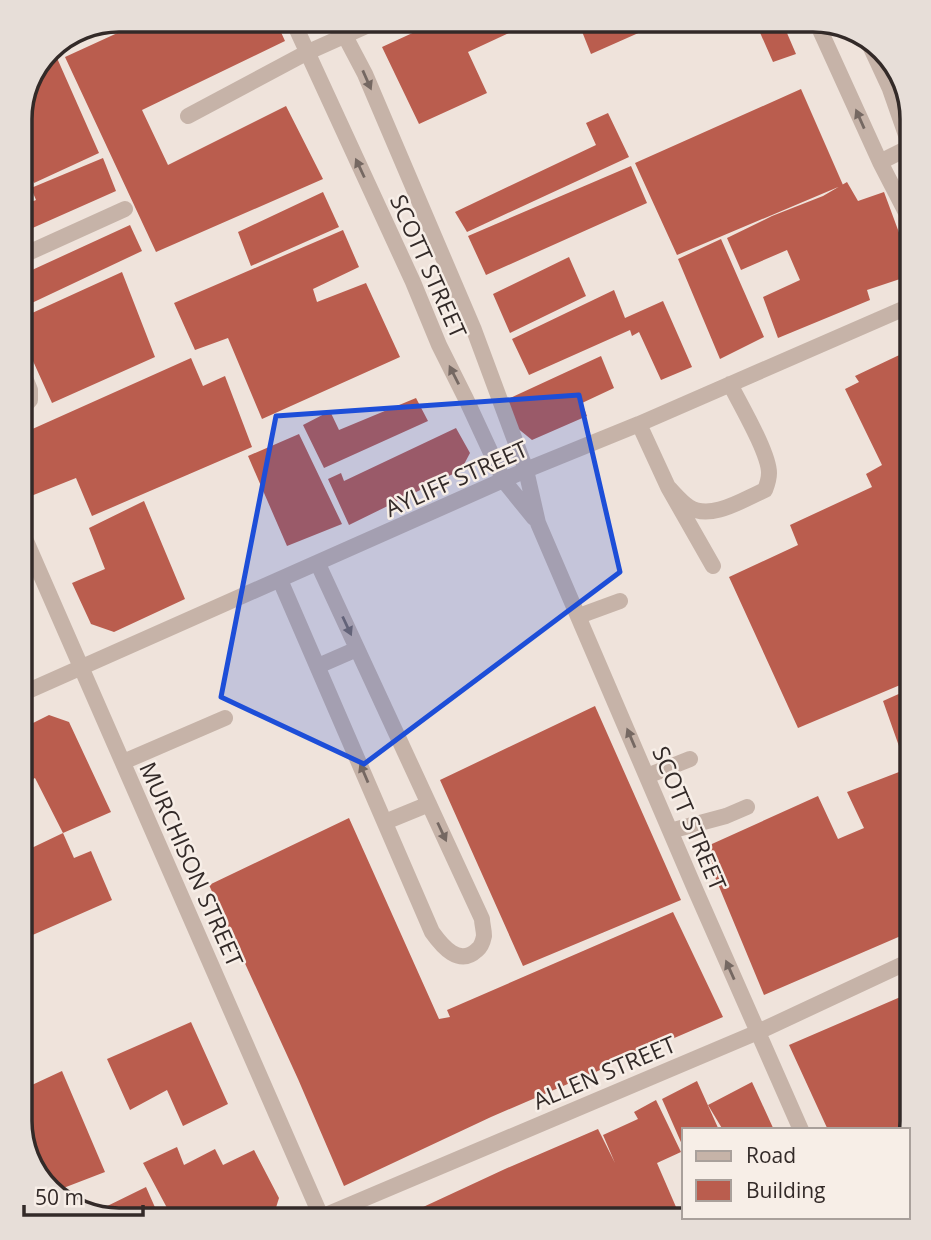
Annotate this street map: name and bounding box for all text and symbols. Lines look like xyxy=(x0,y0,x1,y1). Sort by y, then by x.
one-way arrow xyxy=(361,70,373,90)
one-way arrow xyxy=(854,108,865,129)
one-way arrow xyxy=(354,158,366,178)
street label: SCOTT STREET xyxy=(383,189,475,343)
one-way arrow xyxy=(448,365,460,385)
street label: AYLIFF STREET xyxy=(379,432,533,524)
one-way arrow xyxy=(342,615,353,636)
one-way arrow xyxy=(625,728,637,748)
street label: SCOTT STREET xyxy=(645,741,735,895)
street label: MURCHISON STREET xyxy=(132,757,252,972)
one-way arrow xyxy=(358,762,369,783)
one-way arrow xyxy=(436,822,448,842)
one-way arrow xyxy=(725,959,736,980)
street label: ALLEN STREET xyxy=(528,1027,681,1116)
legend xyxy=(682,1128,910,1219)
text: Road xyxy=(746,1141,796,1169)
scale bar xyxy=(24,1174,144,1218)
text: Building xyxy=(746,1176,825,1204)
text: 50 m xyxy=(35,1183,84,1211)

